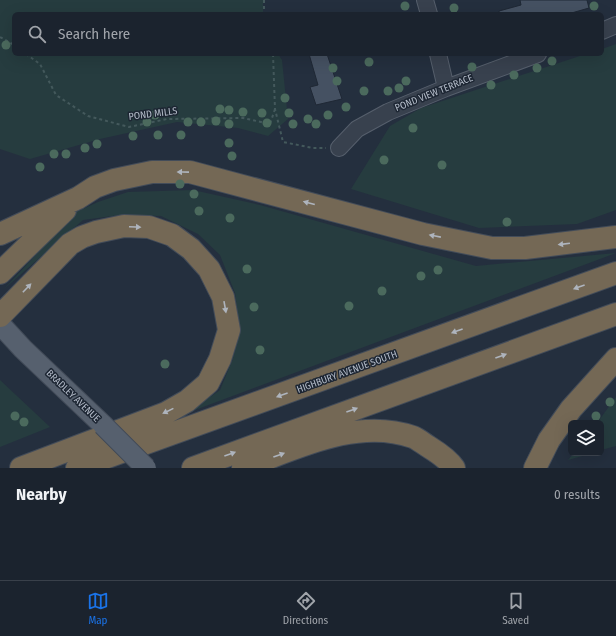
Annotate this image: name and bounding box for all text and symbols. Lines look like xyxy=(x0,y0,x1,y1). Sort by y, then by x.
search box xyxy=(12,12,604,56)
icon: search xyxy=(26,23,48,45)
text: Search here xyxy=(58,25,130,43)
street label: POND VIEW TERRACE xyxy=(393,72,475,114)
street label: POND MILLS xyxy=(128,105,178,123)
one-way arrow xyxy=(176,169,189,175)
one-way arrow xyxy=(303,200,315,206)
one-way arrow xyxy=(129,223,141,230)
one-way arrow xyxy=(429,233,441,239)
one-way arrow xyxy=(557,241,570,247)
one-way arrow xyxy=(22,283,32,293)
one-way arrow xyxy=(573,284,585,290)
one-way arrow xyxy=(222,300,228,313)
one-way arrow xyxy=(451,329,463,335)
street label: HIGHBURY AVENUE SOUTH xyxy=(295,348,399,396)
one-way arrow xyxy=(495,353,507,359)
street label: BRADLEY AVENUE xyxy=(44,367,103,425)
one-way arrow xyxy=(276,392,288,398)
one-way arrow xyxy=(347,407,359,413)
one-way arrow xyxy=(162,408,174,414)
map controls xyxy=(568,420,604,456)
button: layers xyxy=(568,420,604,456)
one-way arrow xyxy=(224,451,236,457)
one-way arrow xyxy=(274,451,286,457)
text: Nearby xyxy=(16,484,67,505)
text: 0 results xyxy=(554,487,600,502)
tab: Map xyxy=(87,590,109,627)
tab: Directions xyxy=(283,590,328,627)
tab: Saved xyxy=(502,590,529,627)

